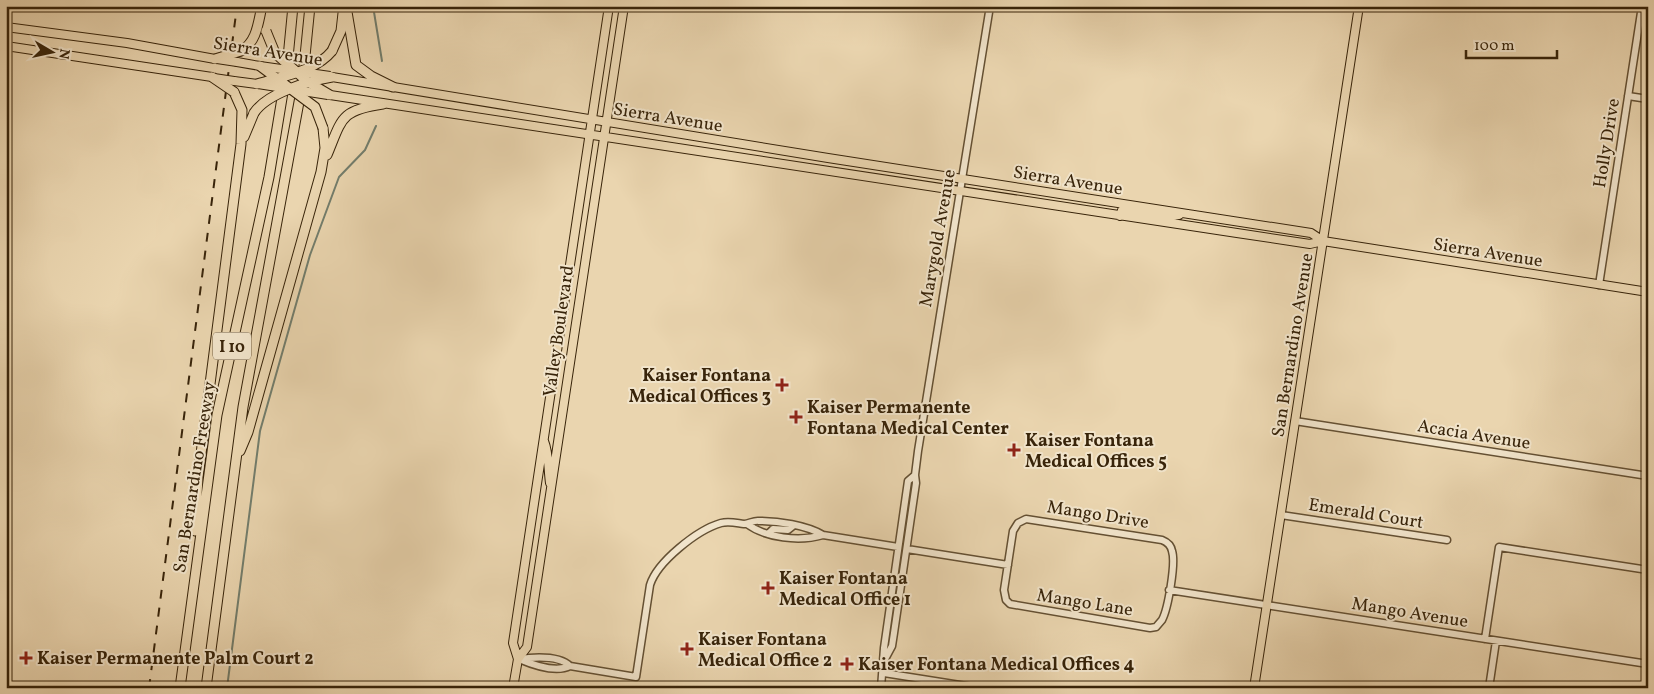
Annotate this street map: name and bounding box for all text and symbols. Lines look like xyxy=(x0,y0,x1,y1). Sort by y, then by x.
north arrow xyxy=(28,28,78,78)
scale bar xyxy=(1466,28,1558,60)
street label: Sierra Avenue xyxy=(211,31,324,73)
text: 100 m xyxy=(1474,36,1514,57)
text: N xyxy=(53,47,74,60)
street label: Sierra Avenue xyxy=(611,97,724,139)
street label: Holly Drive xyxy=(1588,97,1627,190)
street label: Sierra Avenue xyxy=(1011,160,1124,202)
street label: Marygold Avenue xyxy=(914,167,963,309)
street label: Sierra Avenue xyxy=(1431,232,1544,274)
street label: San Bernardino Avenue xyxy=(1267,251,1320,439)
street label: Valley Boulevard xyxy=(538,264,581,399)
road number: I 10 xyxy=(213,332,251,360)
place label: Kaiser Fontana Medical Offices 3 xyxy=(629,364,771,410)
marker: Kaiser Fontana Medical Offices 3 xyxy=(775,378,789,392)
street label: San Bernardino Freeway xyxy=(168,380,223,575)
place label: Kaiser Permanente Fontana Medical Center xyxy=(807,396,1009,442)
marker: Kaiser Permanente Fontana Medical Center xyxy=(789,410,803,424)
street label: Acacia Avenue xyxy=(1415,414,1532,457)
place label: Kaiser Fontana Medical Offices 5 xyxy=(1025,429,1167,475)
marker: Kaiser Fontana Medical Offices 5 xyxy=(1007,443,1021,457)
street label: Emerald Court xyxy=(1306,493,1425,536)
street label: Mango Drive xyxy=(1045,495,1150,536)
place label: Kaiser Fontana Medical Office 1 xyxy=(779,567,911,613)
marker: Kaiser Fontana Medical Office 1 xyxy=(761,581,775,595)
street label: Mango Lane xyxy=(1035,584,1135,623)
street label: Mango Avenue xyxy=(1350,592,1470,635)
place label: Kaiser Fontana Medical Office 2 xyxy=(698,628,832,674)
marker: Kaiser Fontana Medical Office 2 xyxy=(680,642,694,656)
place label: Kaiser Permanente Palm Court 2 xyxy=(37,647,314,672)
marker: Kaiser Permanente Palm Court 2 xyxy=(19,651,33,665)
place label: Kaiser Fontana Medical Offices 4 xyxy=(858,653,1135,678)
marker: Kaiser Fontana Medical Offices 4 xyxy=(840,657,854,671)

